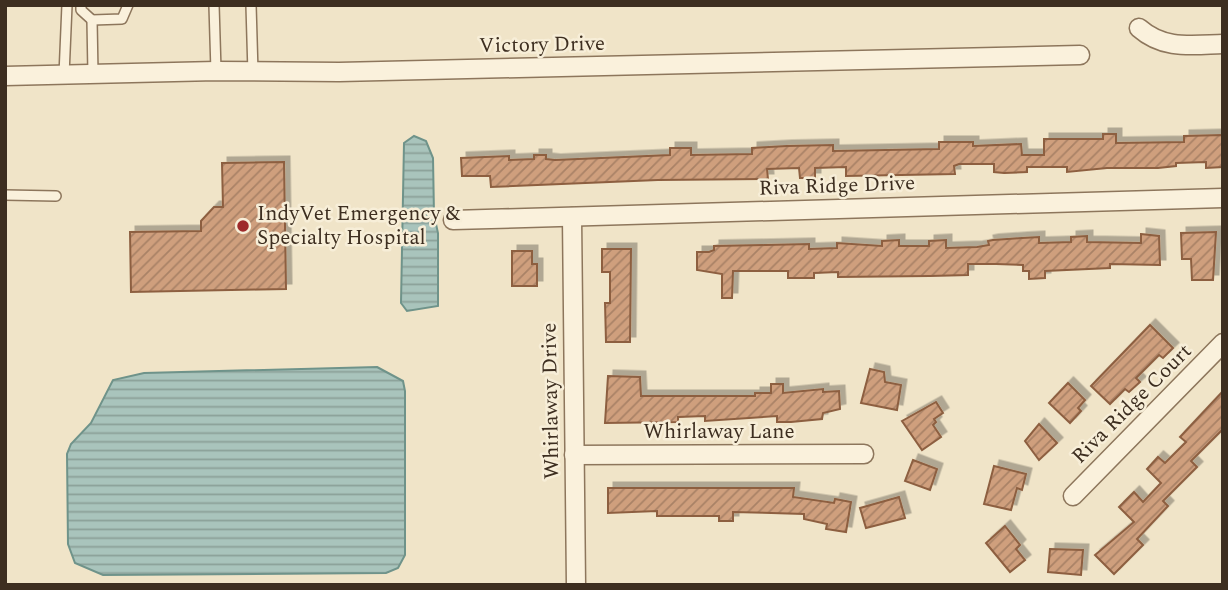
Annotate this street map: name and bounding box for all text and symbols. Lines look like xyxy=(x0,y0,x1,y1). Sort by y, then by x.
street label: Victory Drive xyxy=(479,28,605,62)
street label: Riva Ridge Drive xyxy=(758,167,916,205)
place label: IndyVet Emergency & Specialty Hospital xyxy=(257,198,461,254)
marker: IndyVet Emergency & Specialty Hospital xyxy=(235,218,251,234)
street label: Whirlaway Drive xyxy=(534,322,568,480)
street label: Riva Ridge Court xyxy=(1064,336,1200,472)
street label: Whirlaway Lane xyxy=(643,416,795,448)

